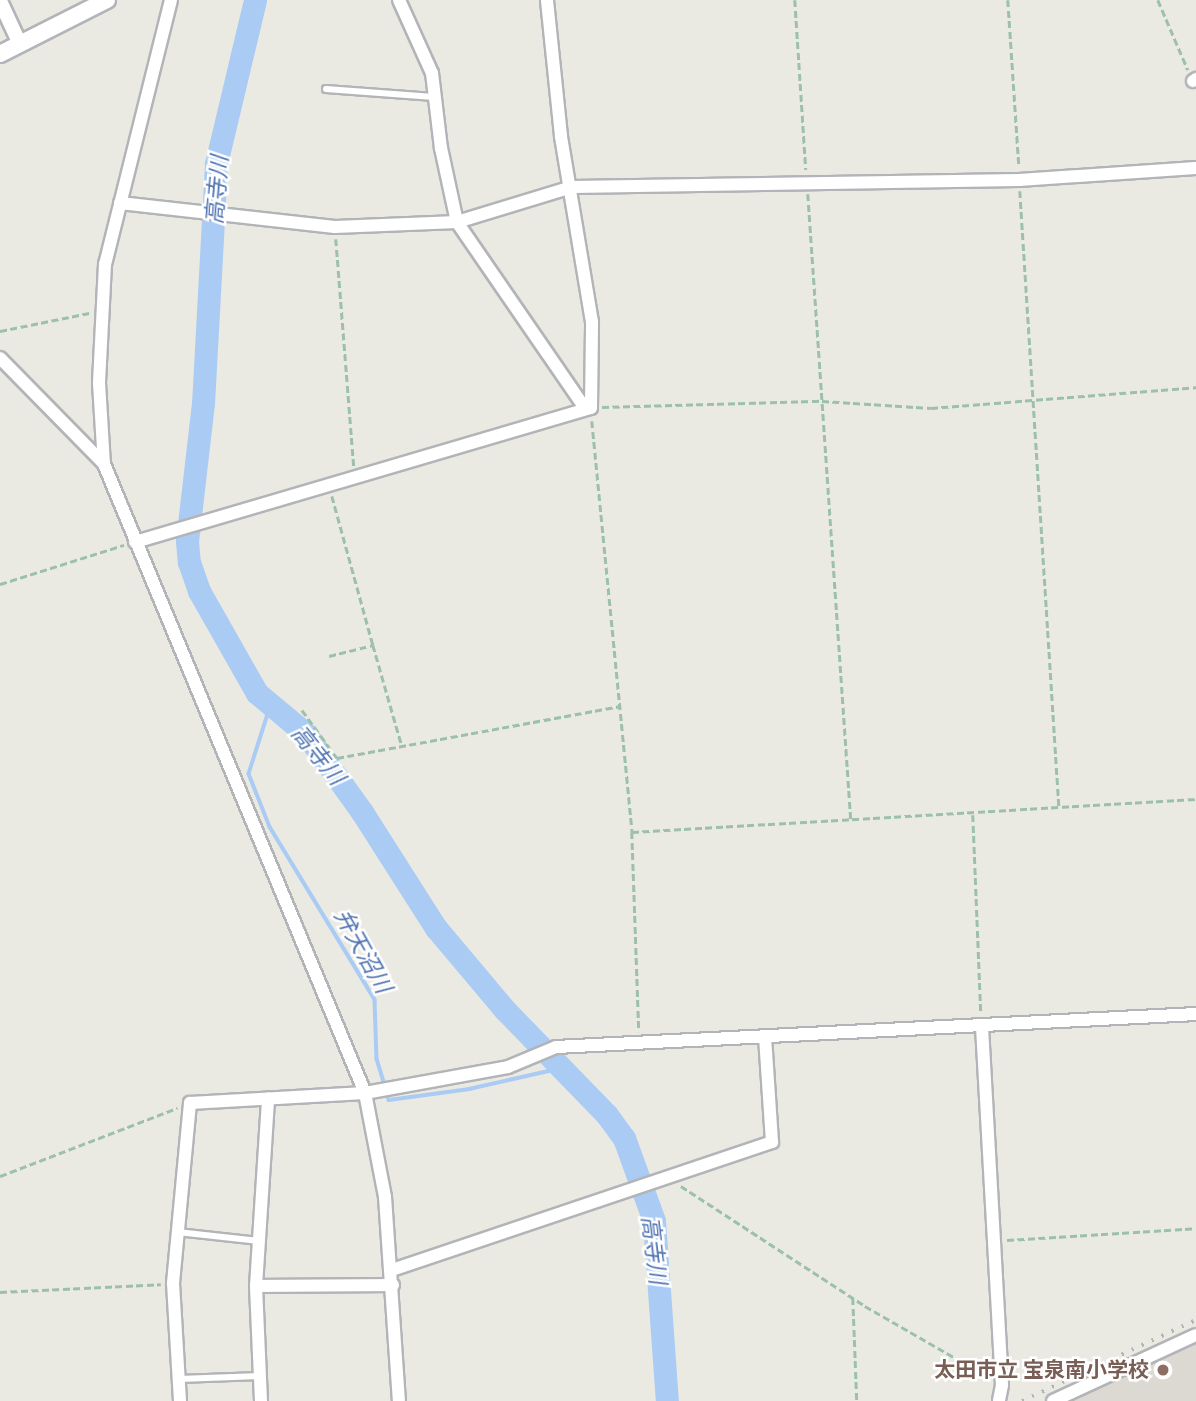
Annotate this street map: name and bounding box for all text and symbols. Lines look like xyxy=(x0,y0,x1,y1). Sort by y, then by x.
water label: 高寺川 xyxy=(200,154,234,226)
water label: 高寺川 xyxy=(286,720,350,790)
water label: 弁天沼川 xyxy=(329,904,397,998)
water label: 高寺川 xyxy=(636,1214,672,1286)
place label: 太田市立 宝泉南小学校 xyxy=(934,1357,1149,1383)
marker: 太田市立 宝泉南小学校 xyxy=(1155,1362,1171,1378)

